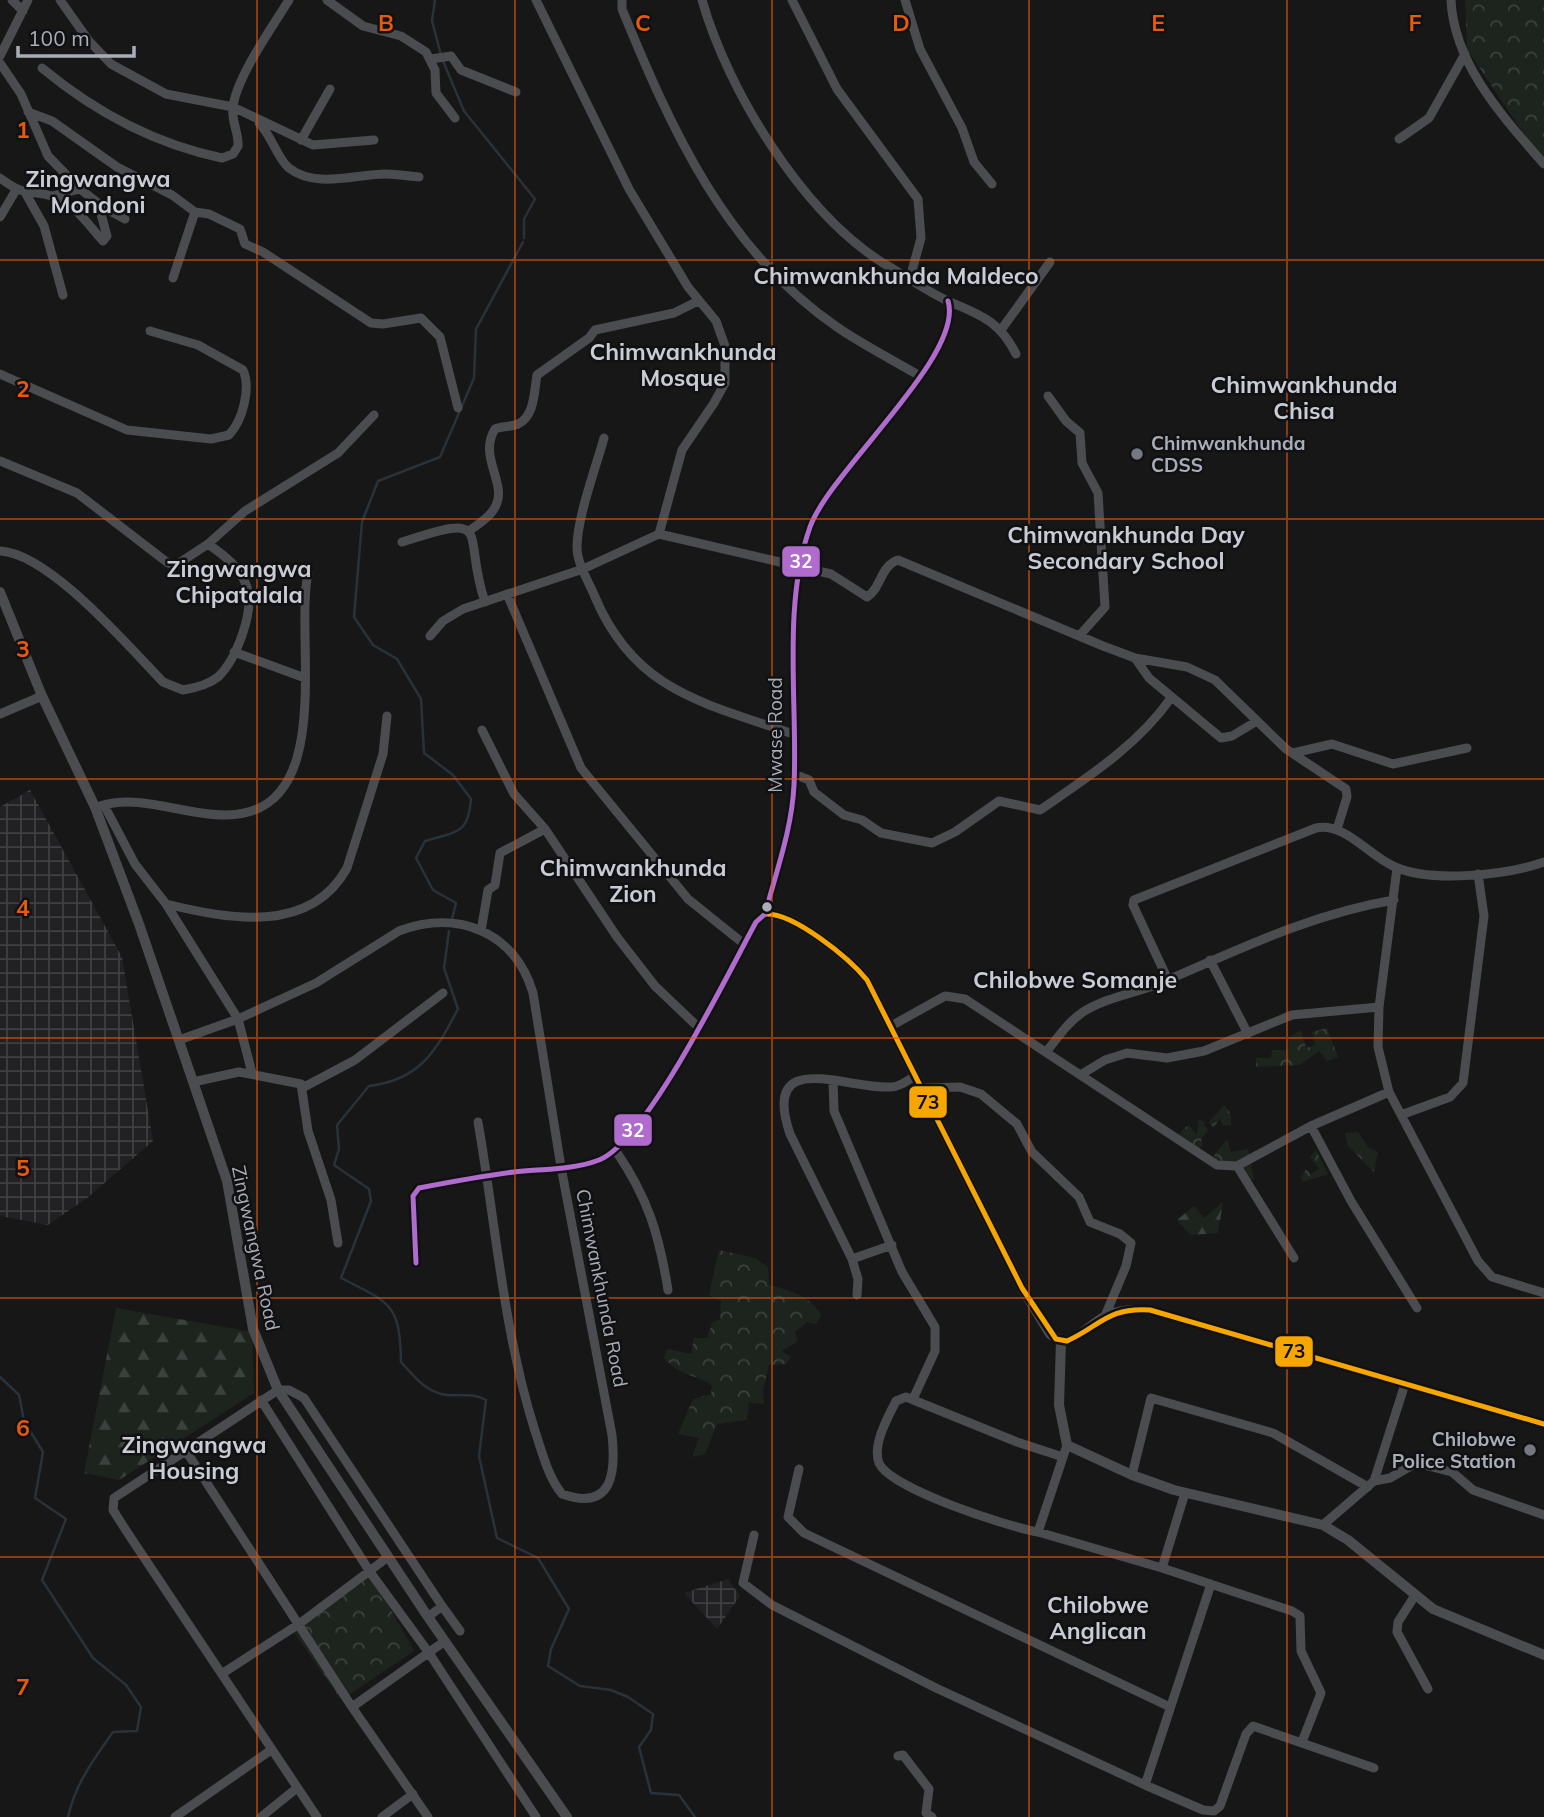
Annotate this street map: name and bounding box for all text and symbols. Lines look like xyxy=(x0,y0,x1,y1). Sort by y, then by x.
text: B xyxy=(378,8,394,37)
text: C xyxy=(635,8,651,37)
text: D xyxy=(892,8,910,37)
text: E xyxy=(1151,8,1165,37)
text: F xyxy=(1408,8,1422,37)
scale bar xyxy=(18,14,133,58)
text: 100 m xyxy=(28,25,90,51)
text: 1 xyxy=(16,115,30,144)
district label: Zingwangwa Mondoni xyxy=(25,164,171,219)
district label: Chimwankhunda Maldeco xyxy=(753,261,1039,290)
district label: Chimwankhunda Mosque xyxy=(589,337,777,392)
district label: Chimwankhunda Chisa xyxy=(1210,370,1398,425)
text: 2 xyxy=(16,374,30,403)
place label: Chimwankhunda CDSS xyxy=(1151,431,1306,477)
marker: Chimwankhunda CDSS xyxy=(1129,446,1145,462)
district label: Chimwankhunda Day Secondary School xyxy=(1007,520,1245,575)
line badge: 32 xyxy=(781,545,821,578)
text: 32 xyxy=(790,549,812,573)
district label: Zingwangwa Chipatalala xyxy=(166,554,312,609)
text: 3 xyxy=(16,634,30,663)
street label: Mwase Road xyxy=(763,677,787,793)
district label: Chimwankhunda Zion xyxy=(539,853,727,908)
text: 4 xyxy=(16,893,30,922)
unlabelled marker xyxy=(760,900,774,914)
district label: Chilobwe Somanje xyxy=(973,965,1177,994)
line badge: 73 xyxy=(908,1085,948,1119)
text: 73 xyxy=(917,1090,939,1114)
line badge: 32 xyxy=(613,1113,653,1147)
text: 32 xyxy=(622,1118,644,1142)
text: 5 xyxy=(16,1153,30,1182)
street label: Zingwangwa Road xyxy=(227,1163,285,1333)
street label: Chimwankhunda Road xyxy=(571,1187,633,1389)
line badge: 73 xyxy=(1274,1335,1314,1368)
text: 73 xyxy=(1283,1339,1305,1363)
text: 6 xyxy=(16,1413,30,1442)
place label: Chilobwe Police Station xyxy=(1392,1427,1516,1473)
district label: Zingwangwa Housing xyxy=(121,1430,267,1485)
marker: Chilobwe Police Station xyxy=(1522,1442,1538,1458)
district label: Chilobwe Anglican xyxy=(1047,1590,1149,1645)
text: 7 xyxy=(16,1672,30,1701)

